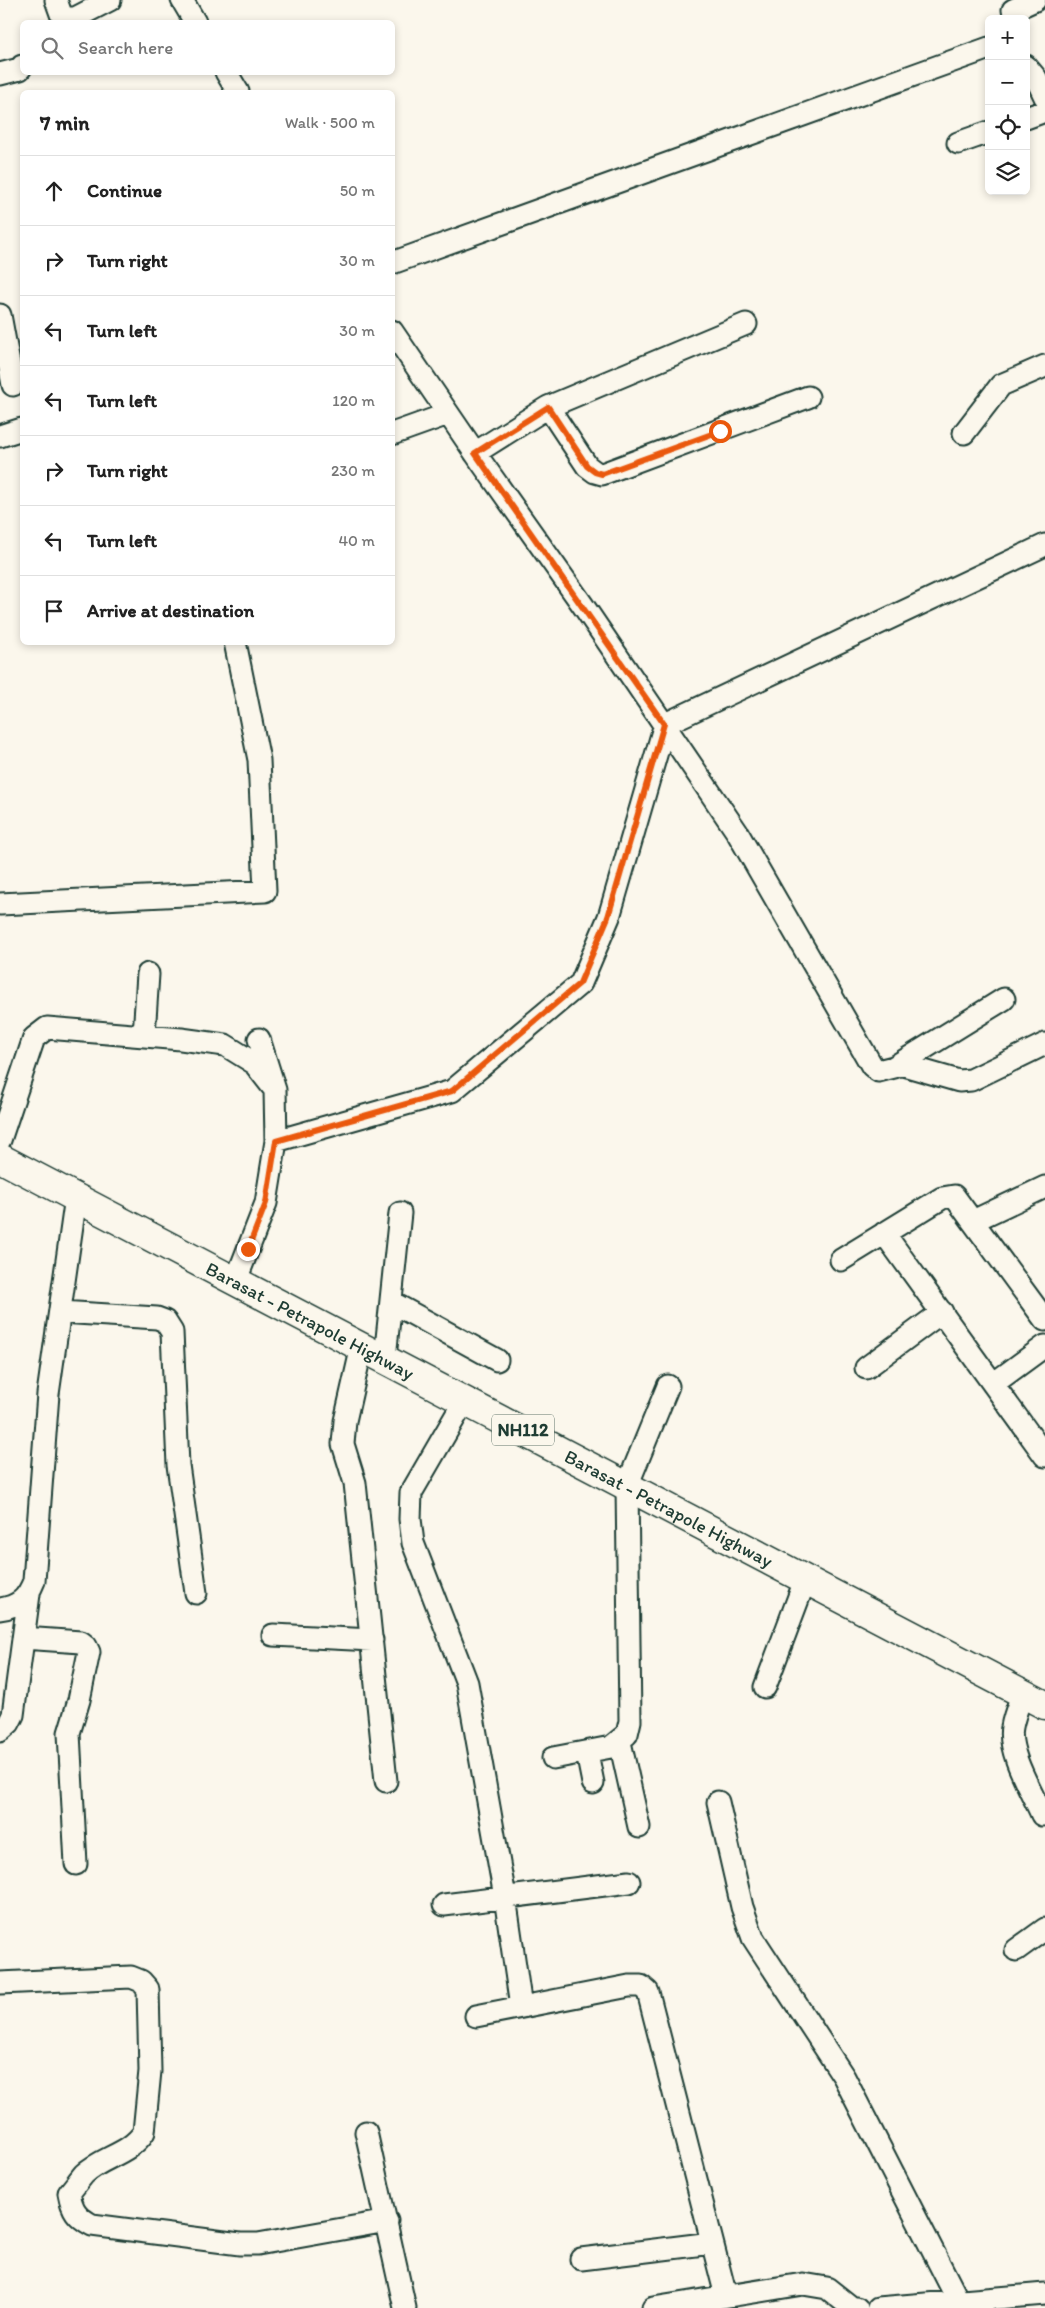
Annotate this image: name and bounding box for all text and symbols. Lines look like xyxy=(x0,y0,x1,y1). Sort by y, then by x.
map controls xyxy=(985,15,1030,195)
button: + xyxy=(985,15,1030,60)
search box xyxy=(20,20,395,75)
icon: search xyxy=(38,34,66,62)
text: Search here xyxy=(78,36,173,59)
button: − xyxy=(985,60,1030,105)
button: locate xyxy=(985,105,1030,150)
text: 7 min xyxy=(40,110,89,135)
text: Walk · 500 m xyxy=(285,113,375,132)
button: layers xyxy=(985,150,1030,195)
icon: ahead xyxy=(40,177,68,205)
text: Continue xyxy=(87,179,162,202)
text: 50 m xyxy=(340,181,375,200)
icon: right xyxy=(40,247,68,275)
text: Turn right xyxy=(87,249,168,272)
text: 30 m xyxy=(339,251,375,270)
icon: left xyxy=(40,317,68,345)
text: Turn left xyxy=(87,319,157,342)
text: 30 m xyxy=(339,321,375,340)
icon: left xyxy=(40,387,68,415)
text: Turn left xyxy=(87,389,157,412)
text: 120 m xyxy=(332,391,375,410)
route start xyxy=(709,420,732,443)
icon: right xyxy=(40,457,68,485)
text: Turn right xyxy=(87,459,168,482)
text: 230 m xyxy=(331,461,375,480)
icon: left xyxy=(40,527,68,555)
text: Turn left xyxy=(87,529,157,552)
text: 40 m xyxy=(338,531,375,550)
icon: arrive xyxy=(40,597,68,625)
text: Arrive at destination xyxy=(87,599,254,622)
route end xyxy=(237,1238,260,1261)
street label: Barasat - Petrapole Highway xyxy=(202,1256,418,1384)
road number: NH112 xyxy=(492,1414,554,1446)
street label: Barasat - Petrapole Highway xyxy=(561,1444,777,1572)

